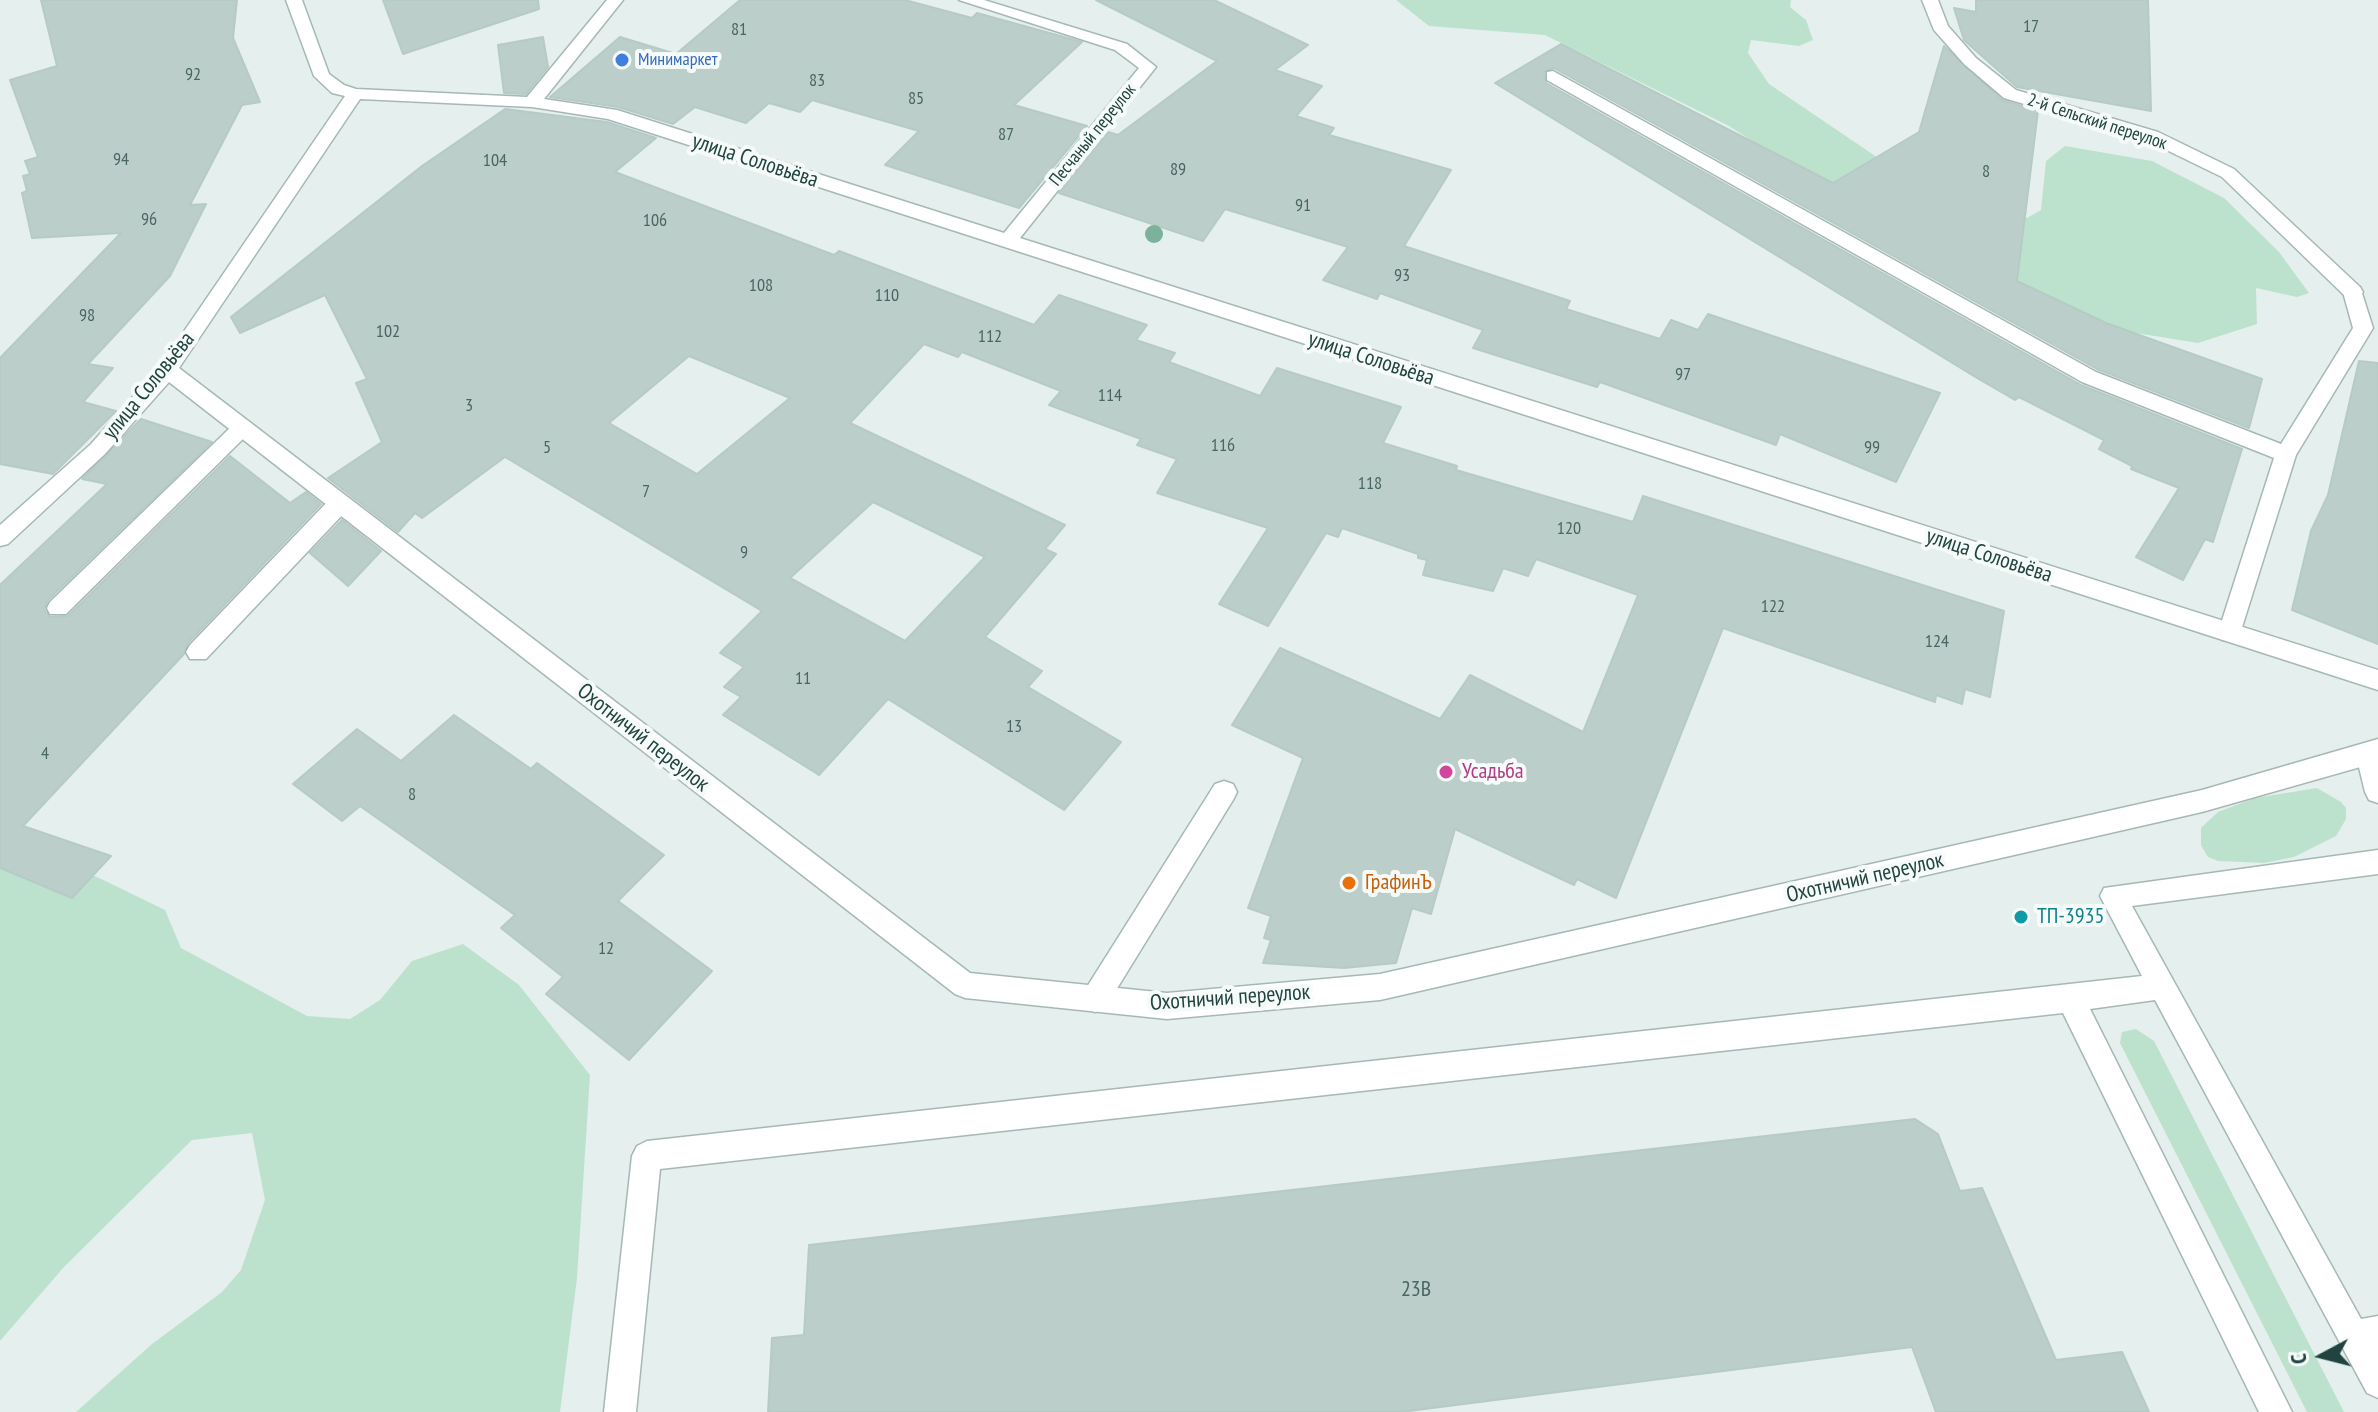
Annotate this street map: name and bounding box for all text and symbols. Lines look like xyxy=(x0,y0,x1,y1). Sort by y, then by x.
house number: 17 xyxy=(2023,16,2039,38)
house number: 81 xyxy=(731,19,747,41)
place label: Минимаркет xyxy=(638,49,718,71)
marker: Минимаркет xyxy=(613,51,631,69)
house number: 92 xyxy=(185,64,201,86)
house number: 83 xyxy=(809,70,825,92)
street label: Песчаный переулок xyxy=(1045,79,1141,191)
house number: 85 xyxy=(908,88,924,110)
street label: 2-й Сельский переулок xyxy=(2024,89,2170,155)
house number: 87 xyxy=(998,124,1014,146)
street label: улица Соловьёва xyxy=(689,128,821,194)
house number: 94 xyxy=(113,149,129,171)
house number: 104 xyxy=(483,150,507,172)
house number: 89 xyxy=(1170,159,1186,181)
house number: 8 xyxy=(1982,161,1990,183)
house number: 91 xyxy=(1295,195,1311,217)
house number: 96 xyxy=(141,209,157,231)
house number: 106 xyxy=(643,210,667,232)
house number: 93 xyxy=(1394,265,1410,287)
house number: 108 xyxy=(749,275,773,297)
house number: 110 xyxy=(875,285,899,307)
house number: 98 xyxy=(79,305,95,327)
house number: 102 xyxy=(376,321,400,343)
house number: 112 xyxy=(978,326,1002,348)
street label: улица Соловьёва xyxy=(1305,326,1437,392)
street label: улица Соловьёва xyxy=(98,327,200,445)
house number: 97 xyxy=(1675,364,1691,386)
house number: 114 xyxy=(1098,385,1122,407)
house number: 3 xyxy=(465,395,473,417)
house number: 116 xyxy=(1211,435,1235,457)
house number: 5 xyxy=(543,437,551,459)
house number: 99 xyxy=(1864,437,1880,459)
house number: 118 xyxy=(1358,473,1382,495)
house number: 7 xyxy=(642,481,650,503)
house number: 120 xyxy=(1557,518,1581,540)
street label: улица Соловьёва xyxy=(1923,523,2055,589)
house number: 9 xyxy=(740,542,748,564)
house number: 122 xyxy=(1761,596,1785,618)
house number: 124 xyxy=(1925,631,1949,653)
house number: 11 xyxy=(795,668,811,690)
street label: Охотничий переулок xyxy=(572,678,714,798)
house number: 13 xyxy=(1006,716,1022,738)
house number: 4 xyxy=(41,743,49,765)
place label: Усадьба xyxy=(1462,759,1524,785)
marker: Усадьба xyxy=(1437,763,1455,781)
house number: 8 xyxy=(408,784,416,806)
street label: Охотничий переулок xyxy=(1784,847,1946,909)
place label: ГрафинЪ xyxy=(1365,870,1432,896)
marker: ГрафинЪ xyxy=(1340,874,1358,892)
place label: ТП-3935 xyxy=(2037,904,2104,930)
marker: ТП-3935 xyxy=(2012,908,2030,926)
house number: 12 xyxy=(598,938,614,960)
street label: Охотничий переулок xyxy=(1149,979,1311,1017)
house number: 23В xyxy=(1401,1277,1431,1303)
north arrow xyxy=(2282,1316,2362,1396)
text: С xyxy=(2284,1352,2313,1366)

